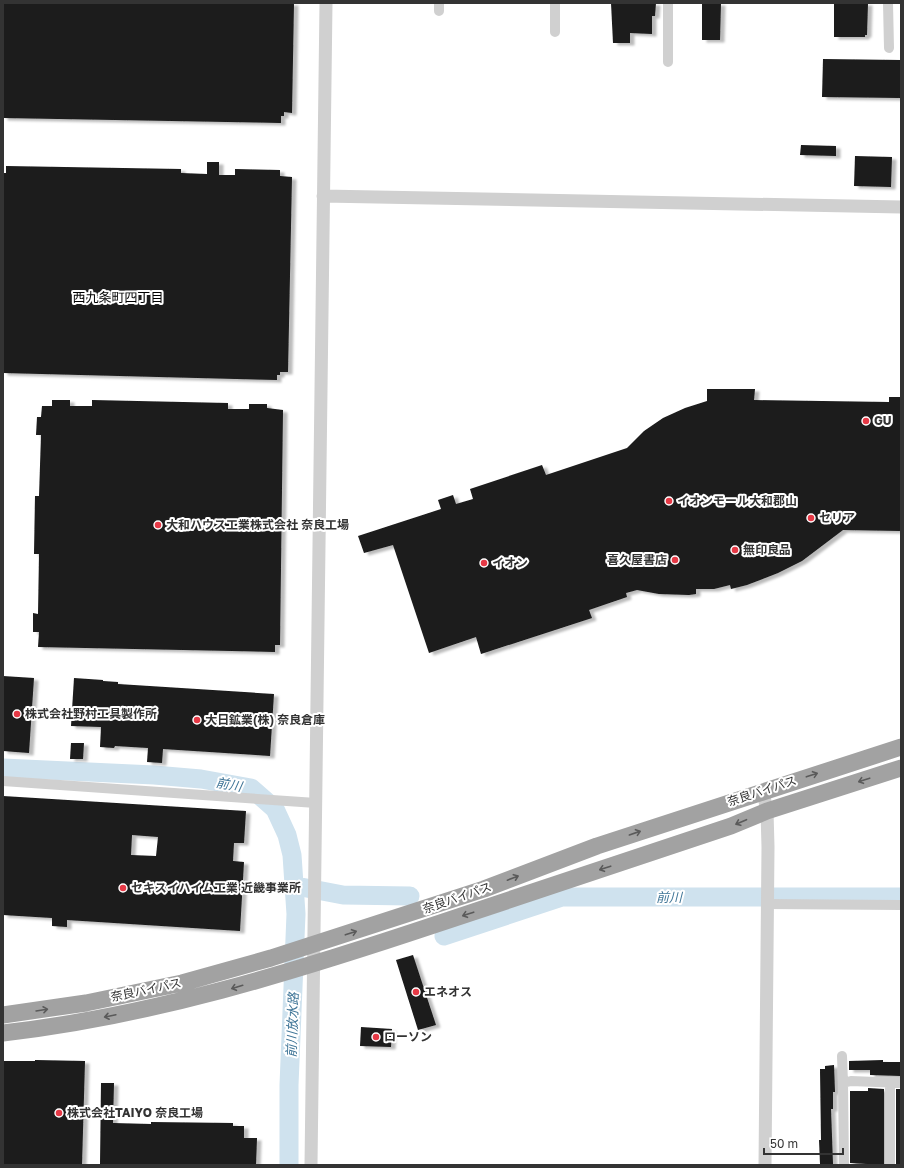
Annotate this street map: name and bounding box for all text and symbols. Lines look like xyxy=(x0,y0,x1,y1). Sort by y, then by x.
district label: 西九条町四丁目 xyxy=(72,289,164,305)
place label: GU xyxy=(874,413,892,428)
marker: GU xyxy=(861,416,871,426)
place label: イオンモール大和郡山 xyxy=(677,493,797,508)
marker: イオンモール大和郡山 xyxy=(664,496,674,506)
place label: セリア xyxy=(819,510,855,525)
marker: セリア xyxy=(806,513,816,523)
place label: 大和ハウス工業株式会社 奈良工場 xyxy=(166,517,349,532)
marker: 大和ハウス工業株式会社 奈良工場 xyxy=(153,520,163,530)
place label: 無印良品 xyxy=(743,542,791,557)
marker: 無印良品 xyxy=(730,545,740,555)
place label: 喜久屋書店 xyxy=(607,552,667,567)
place label: イオン xyxy=(492,555,528,570)
marker: 喜久屋書店 xyxy=(670,555,680,565)
marker: イオン xyxy=(479,558,489,568)
place label: 株式会社野村工具製作所 xyxy=(25,706,157,721)
marker: 株式会社野村工具製作所 xyxy=(12,709,22,719)
place label: 大日鉱業(株) 奈良倉庫 xyxy=(205,712,325,727)
marker: 大日鉱業(株) 奈良倉庫 xyxy=(192,715,202,725)
one-way arrow xyxy=(806,771,819,778)
street label: 奈良バイパス xyxy=(725,772,798,809)
water label: 前川 xyxy=(215,774,245,794)
one-way arrow xyxy=(858,777,871,784)
one-way arrow xyxy=(735,819,747,826)
one-way arrow xyxy=(629,829,642,836)
one-way arrow xyxy=(598,865,611,872)
one-way arrow xyxy=(507,873,519,881)
street label: 奈良バイパス xyxy=(420,879,493,916)
place label: セキスイハイム工業 近畿事業所 xyxy=(131,880,301,895)
marker: セキスイハイム工業 近畿事業所 xyxy=(118,883,128,893)
water label: 前川 xyxy=(656,889,684,905)
one-way arrow xyxy=(462,910,474,918)
one-way arrow xyxy=(344,929,357,936)
street label: 奈良バイパス xyxy=(109,975,183,1004)
one-way arrow xyxy=(230,984,243,991)
place label: エネオス xyxy=(424,984,472,999)
marker: エネオス xyxy=(411,987,421,997)
water label: 前川放水路 xyxy=(283,991,301,1058)
one-way arrow xyxy=(35,1006,48,1014)
one-way arrow xyxy=(104,1013,117,1021)
place label: ローソン xyxy=(384,1029,432,1044)
marker: ローソン xyxy=(371,1032,381,1042)
place label: 株式会社TAIYO 奈良工場 xyxy=(67,1105,203,1120)
marker: 株式会社TAIYO 奈良工場 xyxy=(54,1108,64,1118)
scale bar xyxy=(764,1130,843,1156)
text: 50 m xyxy=(770,1136,798,1151)

